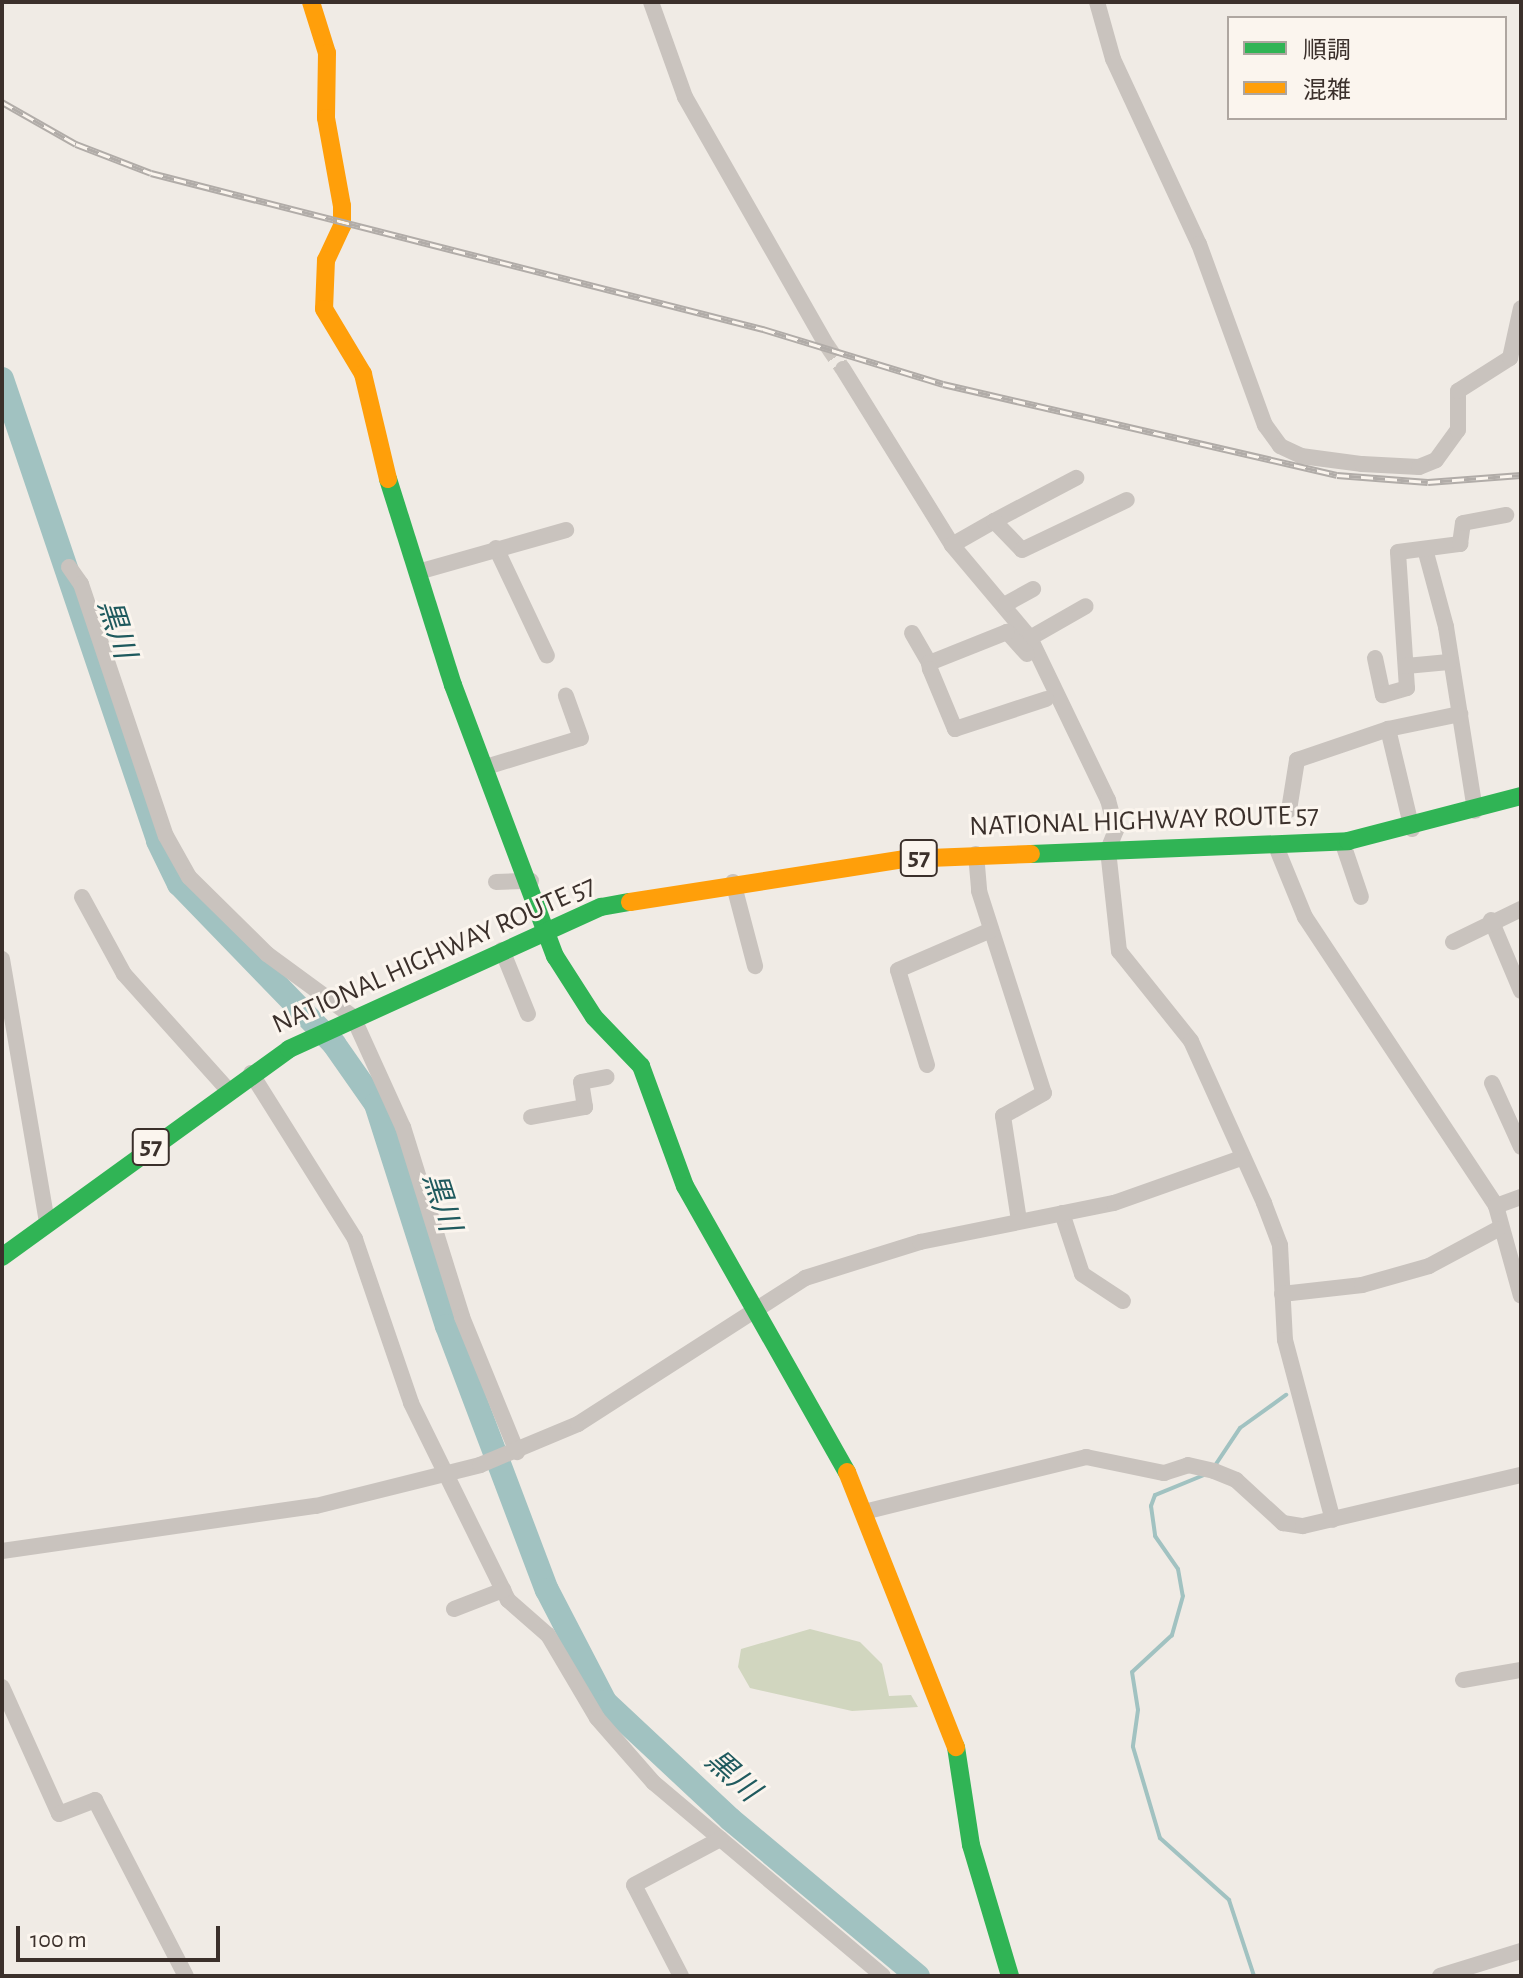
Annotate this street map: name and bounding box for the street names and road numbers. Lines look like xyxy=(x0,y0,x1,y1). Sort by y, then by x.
street label: NATIONAL HIGHWAY ROUTE 57 xyxy=(969,798,1319,844)
road number: 57 xyxy=(899,836,939,880)
street label: NATIONAL HIGHWAY ROUTE 57 xyxy=(267,868,601,1042)
road number: 57 xyxy=(131,1125,171,1169)

